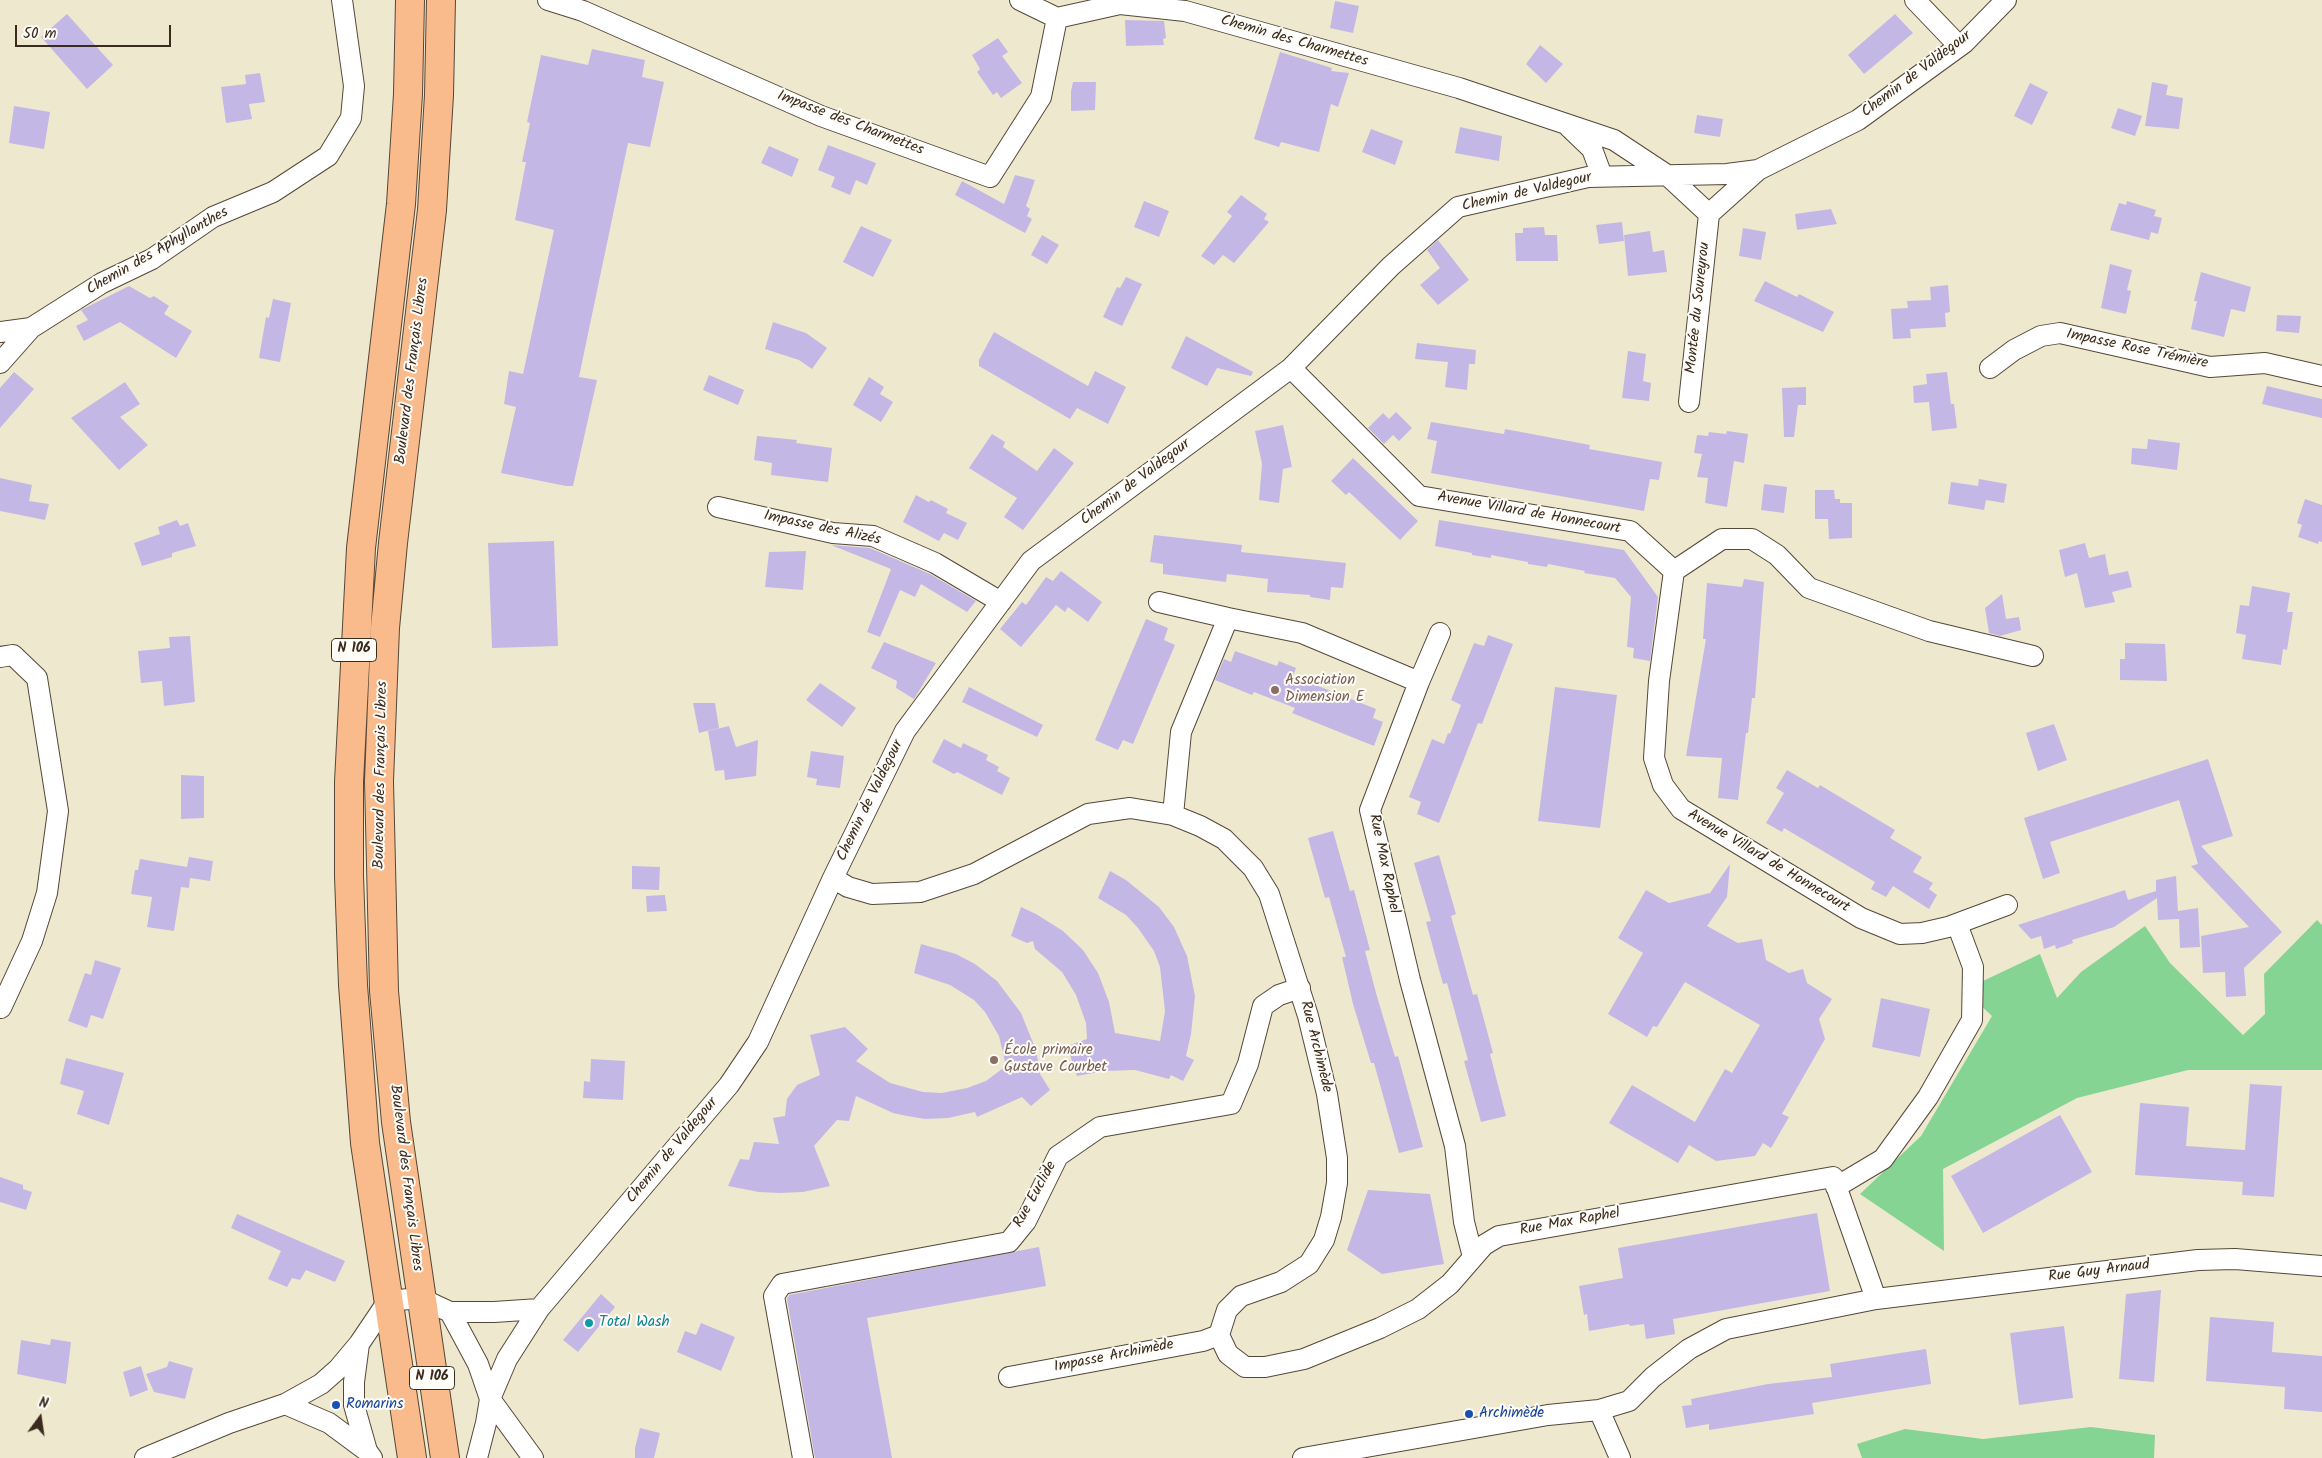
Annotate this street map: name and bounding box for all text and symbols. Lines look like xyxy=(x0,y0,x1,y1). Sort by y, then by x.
street label: Chemin des Charmettes xyxy=(1218,12,1370,72)
scale bar xyxy=(18,15,174,47)
text: 50 m xyxy=(23,22,57,46)
street label: Chemin de Valdegour xyxy=(1859,28,1975,122)
street label: Impasse des Charmettes xyxy=(774,88,926,160)
street label: Chemin de Valdegour xyxy=(1460,169,1594,217)
street label: Chemin des Aphyllanthes xyxy=(84,204,232,300)
street label: Montée du Soureyrou xyxy=(1683,241,1715,375)
street label: Boulevard des Français Libres xyxy=(393,277,433,465)
street label: Impasse Rose Trémière xyxy=(2065,326,2209,374)
street label: Chemin de Valdegour xyxy=(1078,436,1194,530)
street label: Avenue Villard de Honnecourt xyxy=(1436,489,1622,539)
street label: Impasse des Alizés xyxy=(762,508,882,550)
road number: N 106 xyxy=(332,638,376,662)
place label: Association Dimension E xyxy=(1285,672,1364,707)
street label: Boulevard des Français Libres xyxy=(371,681,393,869)
marker: Association Dimension E xyxy=(1269,684,1281,696)
street label: Chemin de Valdegour xyxy=(834,737,908,865)
street label: Avenue Villard de Honnecourt xyxy=(1684,806,1852,918)
street label: Rue Max Raphel xyxy=(1364,813,1402,915)
street label: Rue Archimède xyxy=(1295,999,1335,1095)
place label: École primaire Gustave Courbet xyxy=(1004,1042,1107,1077)
marker: École primaire Gustave Courbet xyxy=(988,1054,1000,1066)
street label: Boulevard des Français Libres xyxy=(385,1084,425,1272)
street label: Chemin de Valdegour xyxy=(623,1094,723,1208)
street label: Rue Euclide xyxy=(1010,1159,1062,1231)
street label: Rue Max Raphel xyxy=(1518,1205,1622,1241)
street label: Rue Guy Arnaud xyxy=(2047,1257,2151,1287)
place label: Total Wash xyxy=(599,1314,670,1332)
marker: Total Wash xyxy=(583,1317,595,1329)
street label: Impasse Archimède xyxy=(1053,1337,1175,1377)
road number: N 106 xyxy=(410,1366,454,1390)
text: N xyxy=(37,1392,51,1415)
north arrow xyxy=(15,1393,65,1443)
place label: Romarins xyxy=(346,1396,403,1414)
marker: Romarins xyxy=(330,1399,342,1411)
place label: Archimède xyxy=(1479,1405,1544,1423)
marker: Archimède xyxy=(1463,1408,1475,1420)

